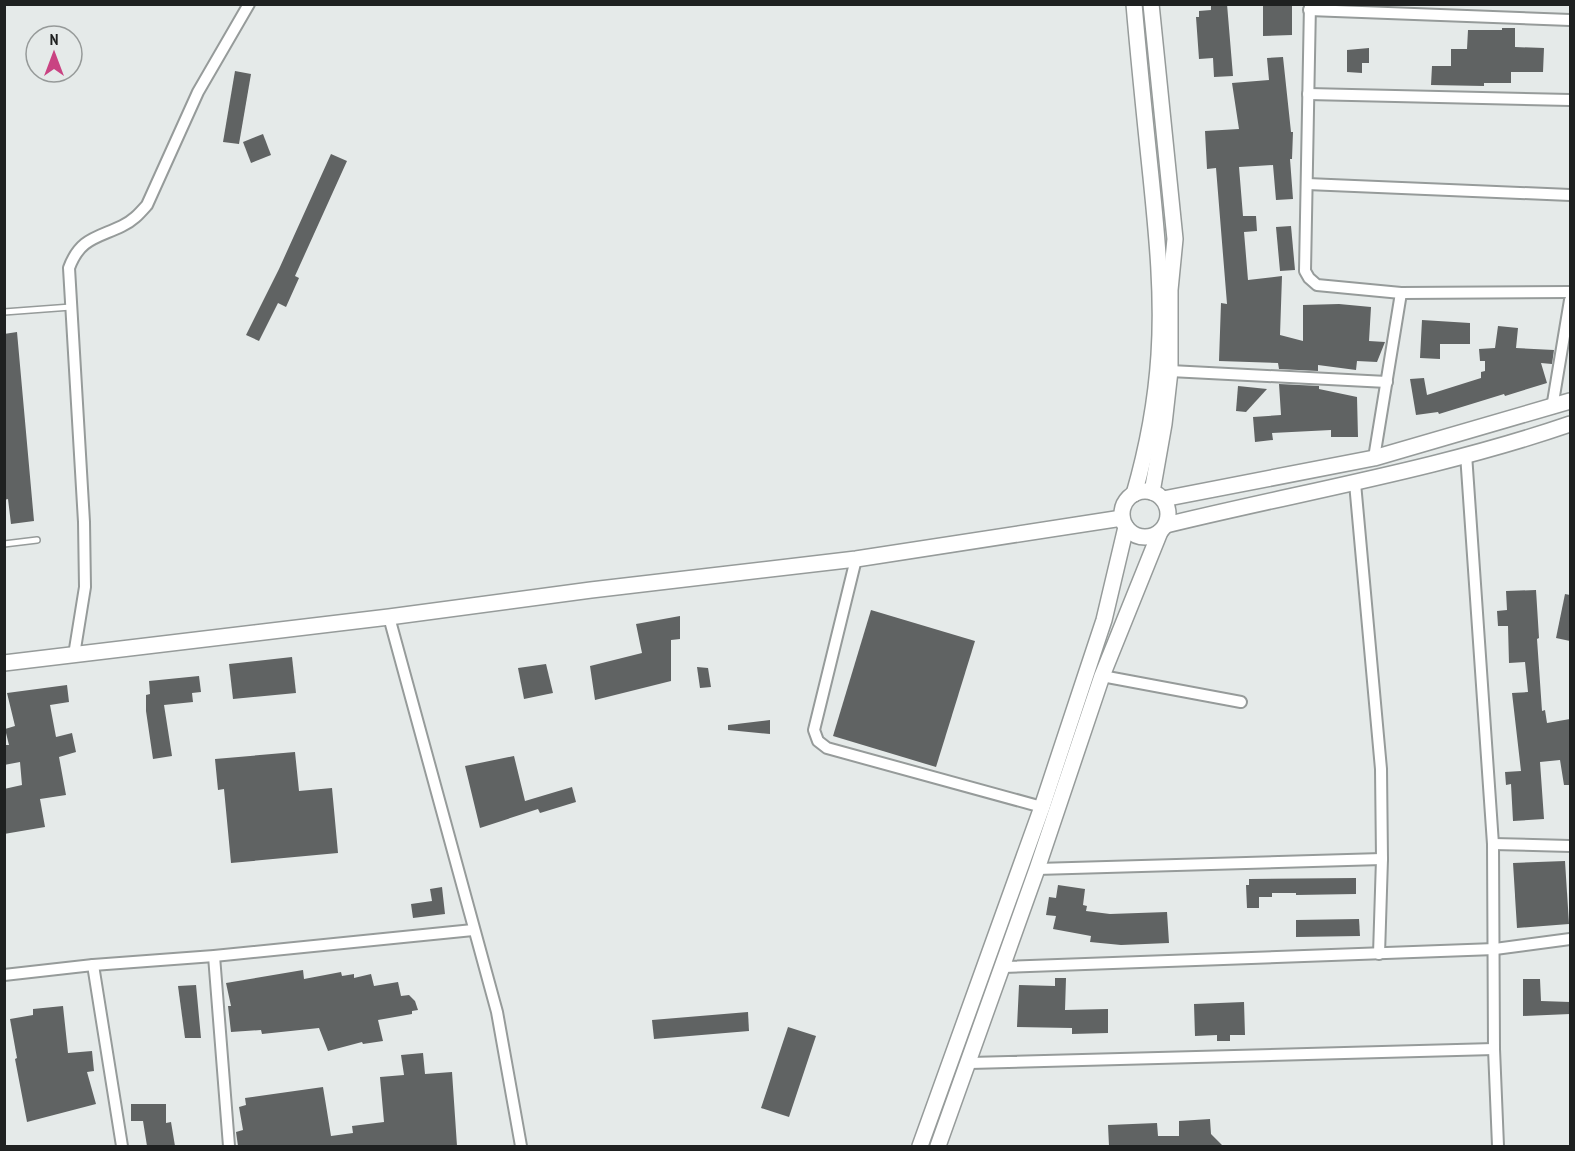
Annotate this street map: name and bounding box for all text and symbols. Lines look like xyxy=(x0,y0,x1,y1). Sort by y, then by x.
north arrow xyxy=(24,24,84,84)
text: N xyxy=(50,29,58,49)

